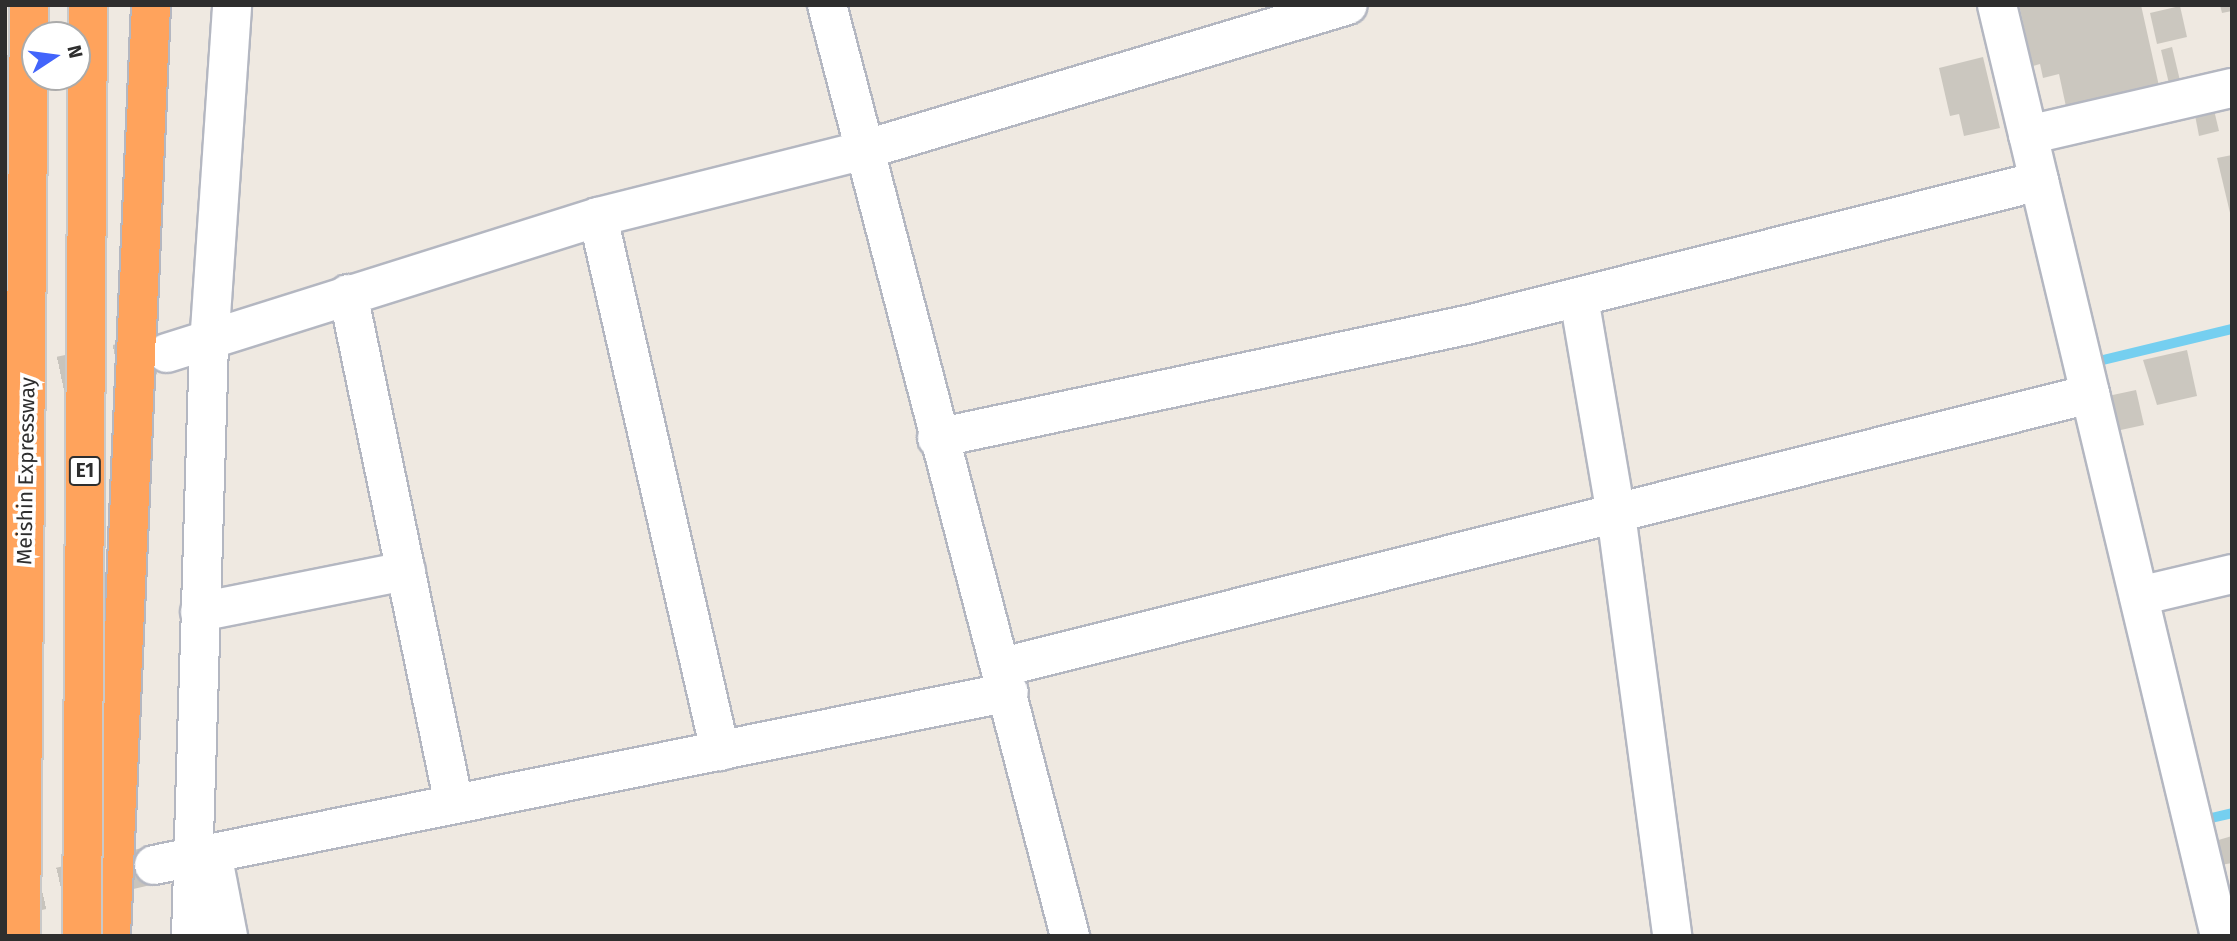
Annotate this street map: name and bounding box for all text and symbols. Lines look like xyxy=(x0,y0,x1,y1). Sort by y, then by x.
north arrow xyxy=(21,21,91,91)
text: N xyxy=(62,43,88,60)
street label: Meishin Expressway xyxy=(12,377,40,565)
road number: E1 xyxy=(68,456,102,486)

